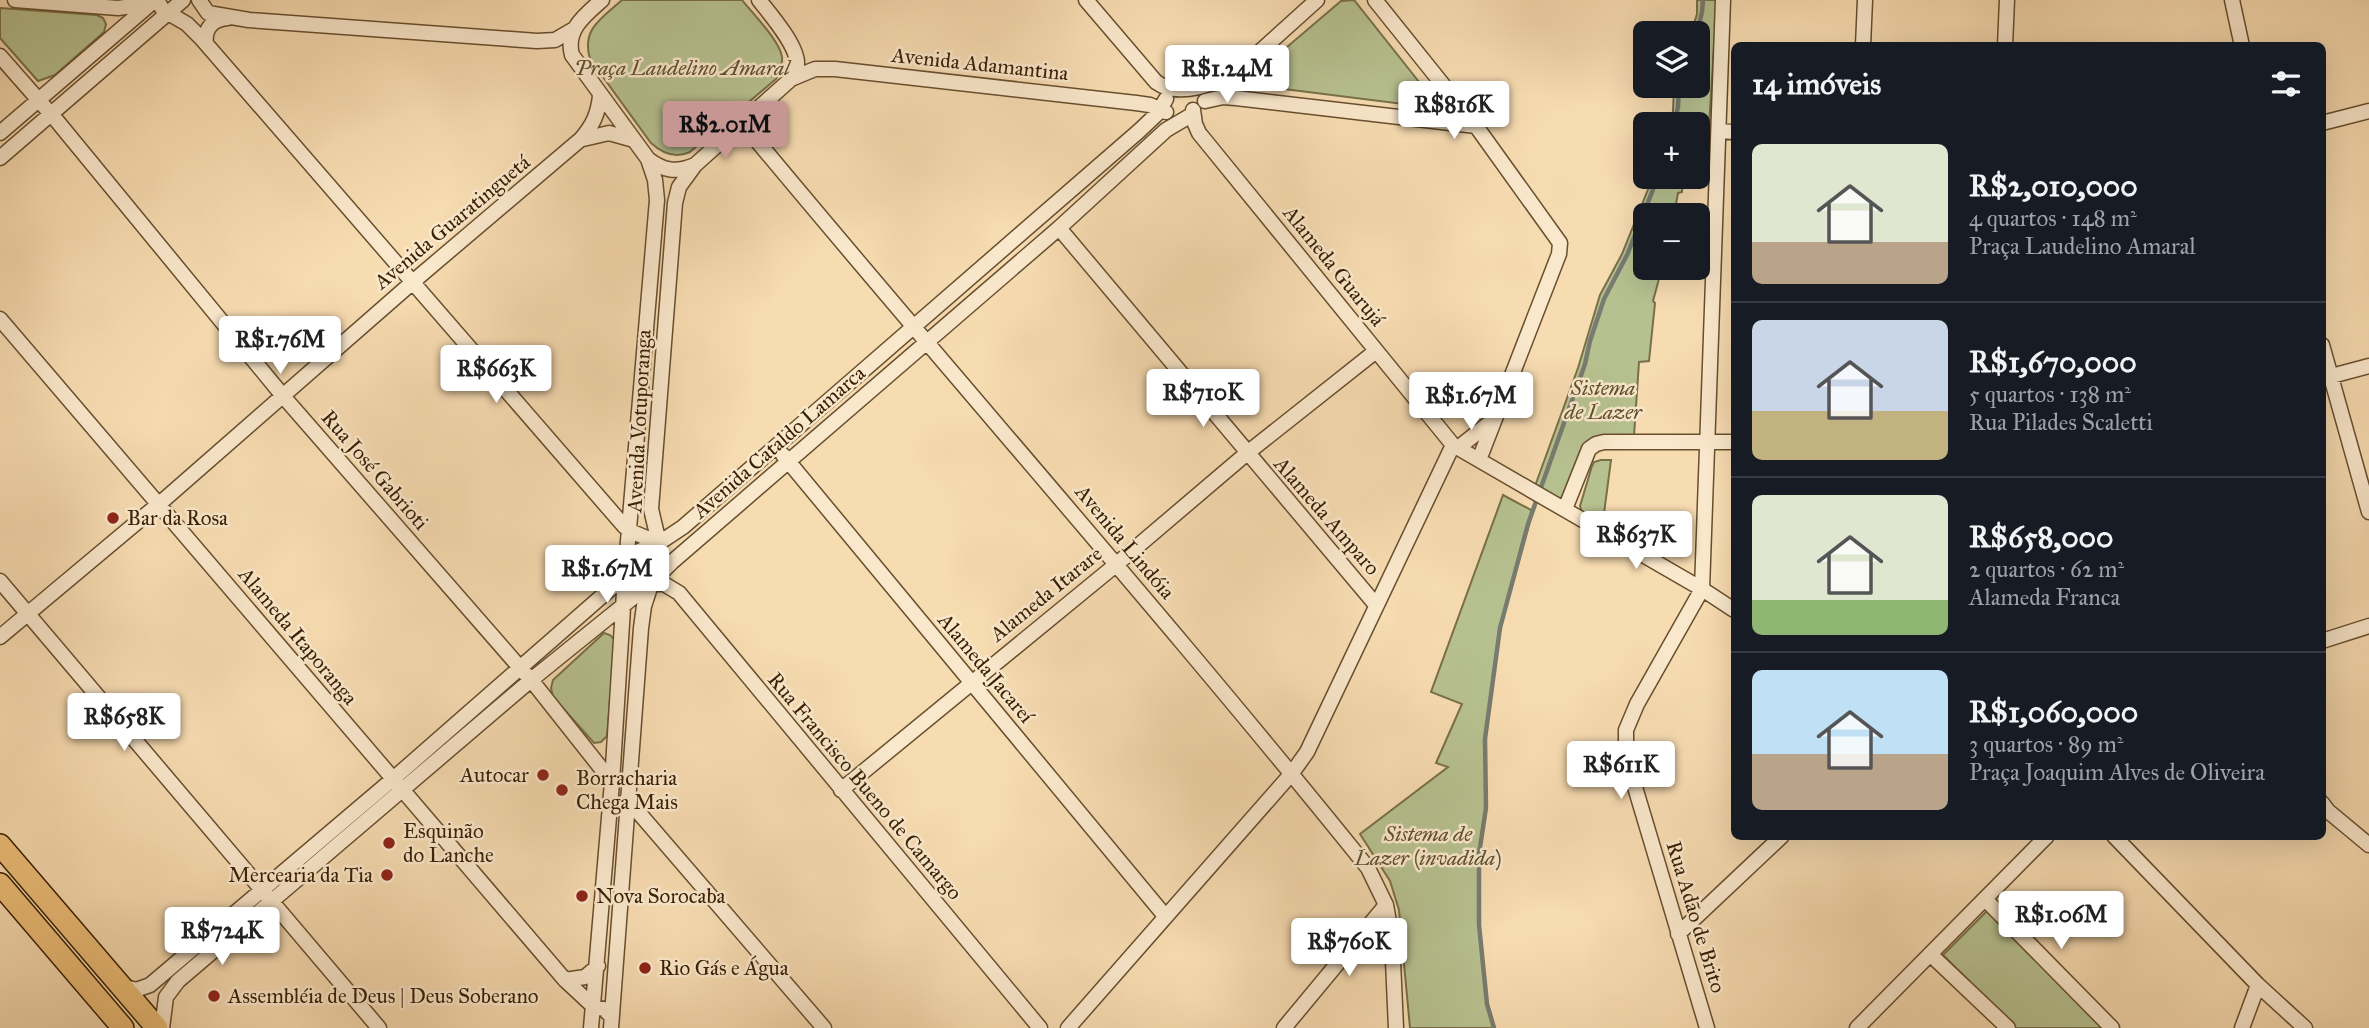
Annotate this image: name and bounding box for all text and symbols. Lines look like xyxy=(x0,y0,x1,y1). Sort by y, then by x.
map controls xyxy=(1633,21,1710,280)
button: layers xyxy=(1633,21,1710,98)
street label: Avenida Adamantina xyxy=(889,42,1070,86)
pin: R$1.24M xyxy=(1162,46,1292,105)
text: R$1.24M xyxy=(1181,54,1273,82)
park label: Praça Laudelino Amaral xyxy=(574,55,792,81)
icon: filters xyxy=(2267,65,2305,103)
text: 14 imóveis xyxy=(1752,66,1881,102)
pin: R$816K xyxy=(1397,82,1511,141)
text: R$816K xyxy=(1414,90,1494,118)
pin: R$2.01M xyxy=(660,102,790,161)
text: R$2.01M xyxy=(679,110,771,138)
button: + xyxy=(1633,112,1710,189)
street label: Avenida Guaratinguetá xyxy=(368,149,535,296)
text: R$2,010,000 xyxy=(1969,168,2138,204)
icon: home xyxy=(1808,172,1892,256)
street label: Alameda Guarujá xyxy=(1277,200,1391,332)
button: − xyxy=(1633,203,1710,280)
text: 4 quartos · 148 m² xyxy=(1969,204,2137,232)
text: Praça Laudelino Amaral xyxy=(1969,232,2196,260)
pin: R$1.76M xyxy=(215,316,345,376)
text: R$1.76M xyxy=(235,325,325,353)
street label: Avenida Votuporanga xyxy=(621,329,657,514)
text: R$1,670,000 xyxy=(1969,344,2137,380)
pin: R$663K xyxy=(439,346,553,405)
icon: home xyxy=(1808,348,1892,432)
text: R$663K xyxy=(456,354,536,382)
street label: Avenida Cataldo Lamarca xyxy=(687,360,871,525)
pin: R$710K xyxy=(1146,370,1260,429)
pin: R$1.67M xyxy=(1406,372,1536,432)
park label: Sistema de Lazer xyxy=(1563,375,1643,425)
text: R$710K xyxy=(1163,378,1243,406)
text: 5 quartos · 138 m² xyxy=(1969,380,2131,408)
text: R$1.67M xyxy=(1425,381,1517,409)
street label: Rua José Gabrioti xyxy=(316,405,434,536)
text: Rua Pilades Scaletti xyxy=(1969,408,2153,436)
street label: Alameda Amparo xyxy=(1268,451,1386,581)
street label: Avenida Lindóia xyxy=(1069,479,1180,605)
place label: Bar da Rosa xyxy=(127,505,228,531)
marker: Bar da Rosa xyxy=(105,510,121,526)
pin: R$637K xyxy=(1579,512,1693,571)
text: R$658,000 xyxy=(1969,519,2114,555)
text: R$637K xyxy=(1596,520,1676,548)
icon: home xyxy=(1808,523,1892,607)
street label: Alameda Itarare xyxy=(984,541,1108,648)
pin: R$1.67M xyxy=(542,546,672,605)
text: R$1.67M xyxy=(561,554,653,582)
text: 2 quartos · 62 m² xyxy=(1969,555,2124,583)
street label: Alameda Itaporanga xyxy=(232,561,363,710)
text: Alameda Franca xyxy=(1969,583,2120,611)
street label: Alameda Jacareí xyxy=(932,607,1040,729)
street label: Rua Francisco Bueno de Camargo xyxy=(762,667,968,905)
pin: R$658K xyxy=(67,694,181,753)
text: R$1,060,000 xyxy=(1969,694,2138,730)
icon: home xyxy=(1808,698,1892,782)
text: R$658K xyxy=(83,702,165,730)
text: 3 quartos · 89 m² xyxy=(1969,730,2124,758)
pin: R$611K xyxy=(1564,742,1678,801)
text: R$611K xyxy=(1583,750,1659,778)
text: Praça Joaquim Alves de Oliveira xyxy=(1969,758,2265,786)
place label: Autocar xyxy=(459,762,529,788)
place label: Borracharia Chega Mais xyxy=(576,765,678,815)
marker: Autocar xyxy=(535,767,551,783)
marker: Borracharia Chega Mais xyxy=(554,782,570,798)
place label: Esquinão do Lanche xyxy=(403,818,494,868)
park label: Sistema de Lazer (invadida) xyxy=(1354,821,1501,871)
marker: Esquinão do Lanche xyxy=(381,835,397,851)
street label: Rua Adão de Brito xyxy=(1661,838,1731,996)
place label: Mercearia da Tia xyxy=(229,862,373,888)
marker: Mercearia da Tia xyxy=(379,867,395,883)
place label: Nova Sorocaba xyxy=(596,883,726,909)
marker: Nova Sorocaba xyxy=(574,888,590,904)
pin: R$1.06M xyxy=(1996,892,2126,951)
text: R$1.06M xyxy=(2015,900,2107,928)
pin: R$724K xyxy=(165,908,279,967)
text: R$724K xyxy=(181,916,263,944)
pin: R$760K xyxy=(1292,918,1406,978)
text: R$760K xyxy=(1307,927,1391,955)
place label: Rio Gás e Água xyxy=(659,955,789,981)
marker: Rio Gás e Água xyxy=(637,960,653,976)
place label: Assembléia de Deus | Deus Soberano xyxy=(227,983,539,1009)
marker: Assembléia de Deus | Deus Soberano xyxy=(206,988,222,1004)

